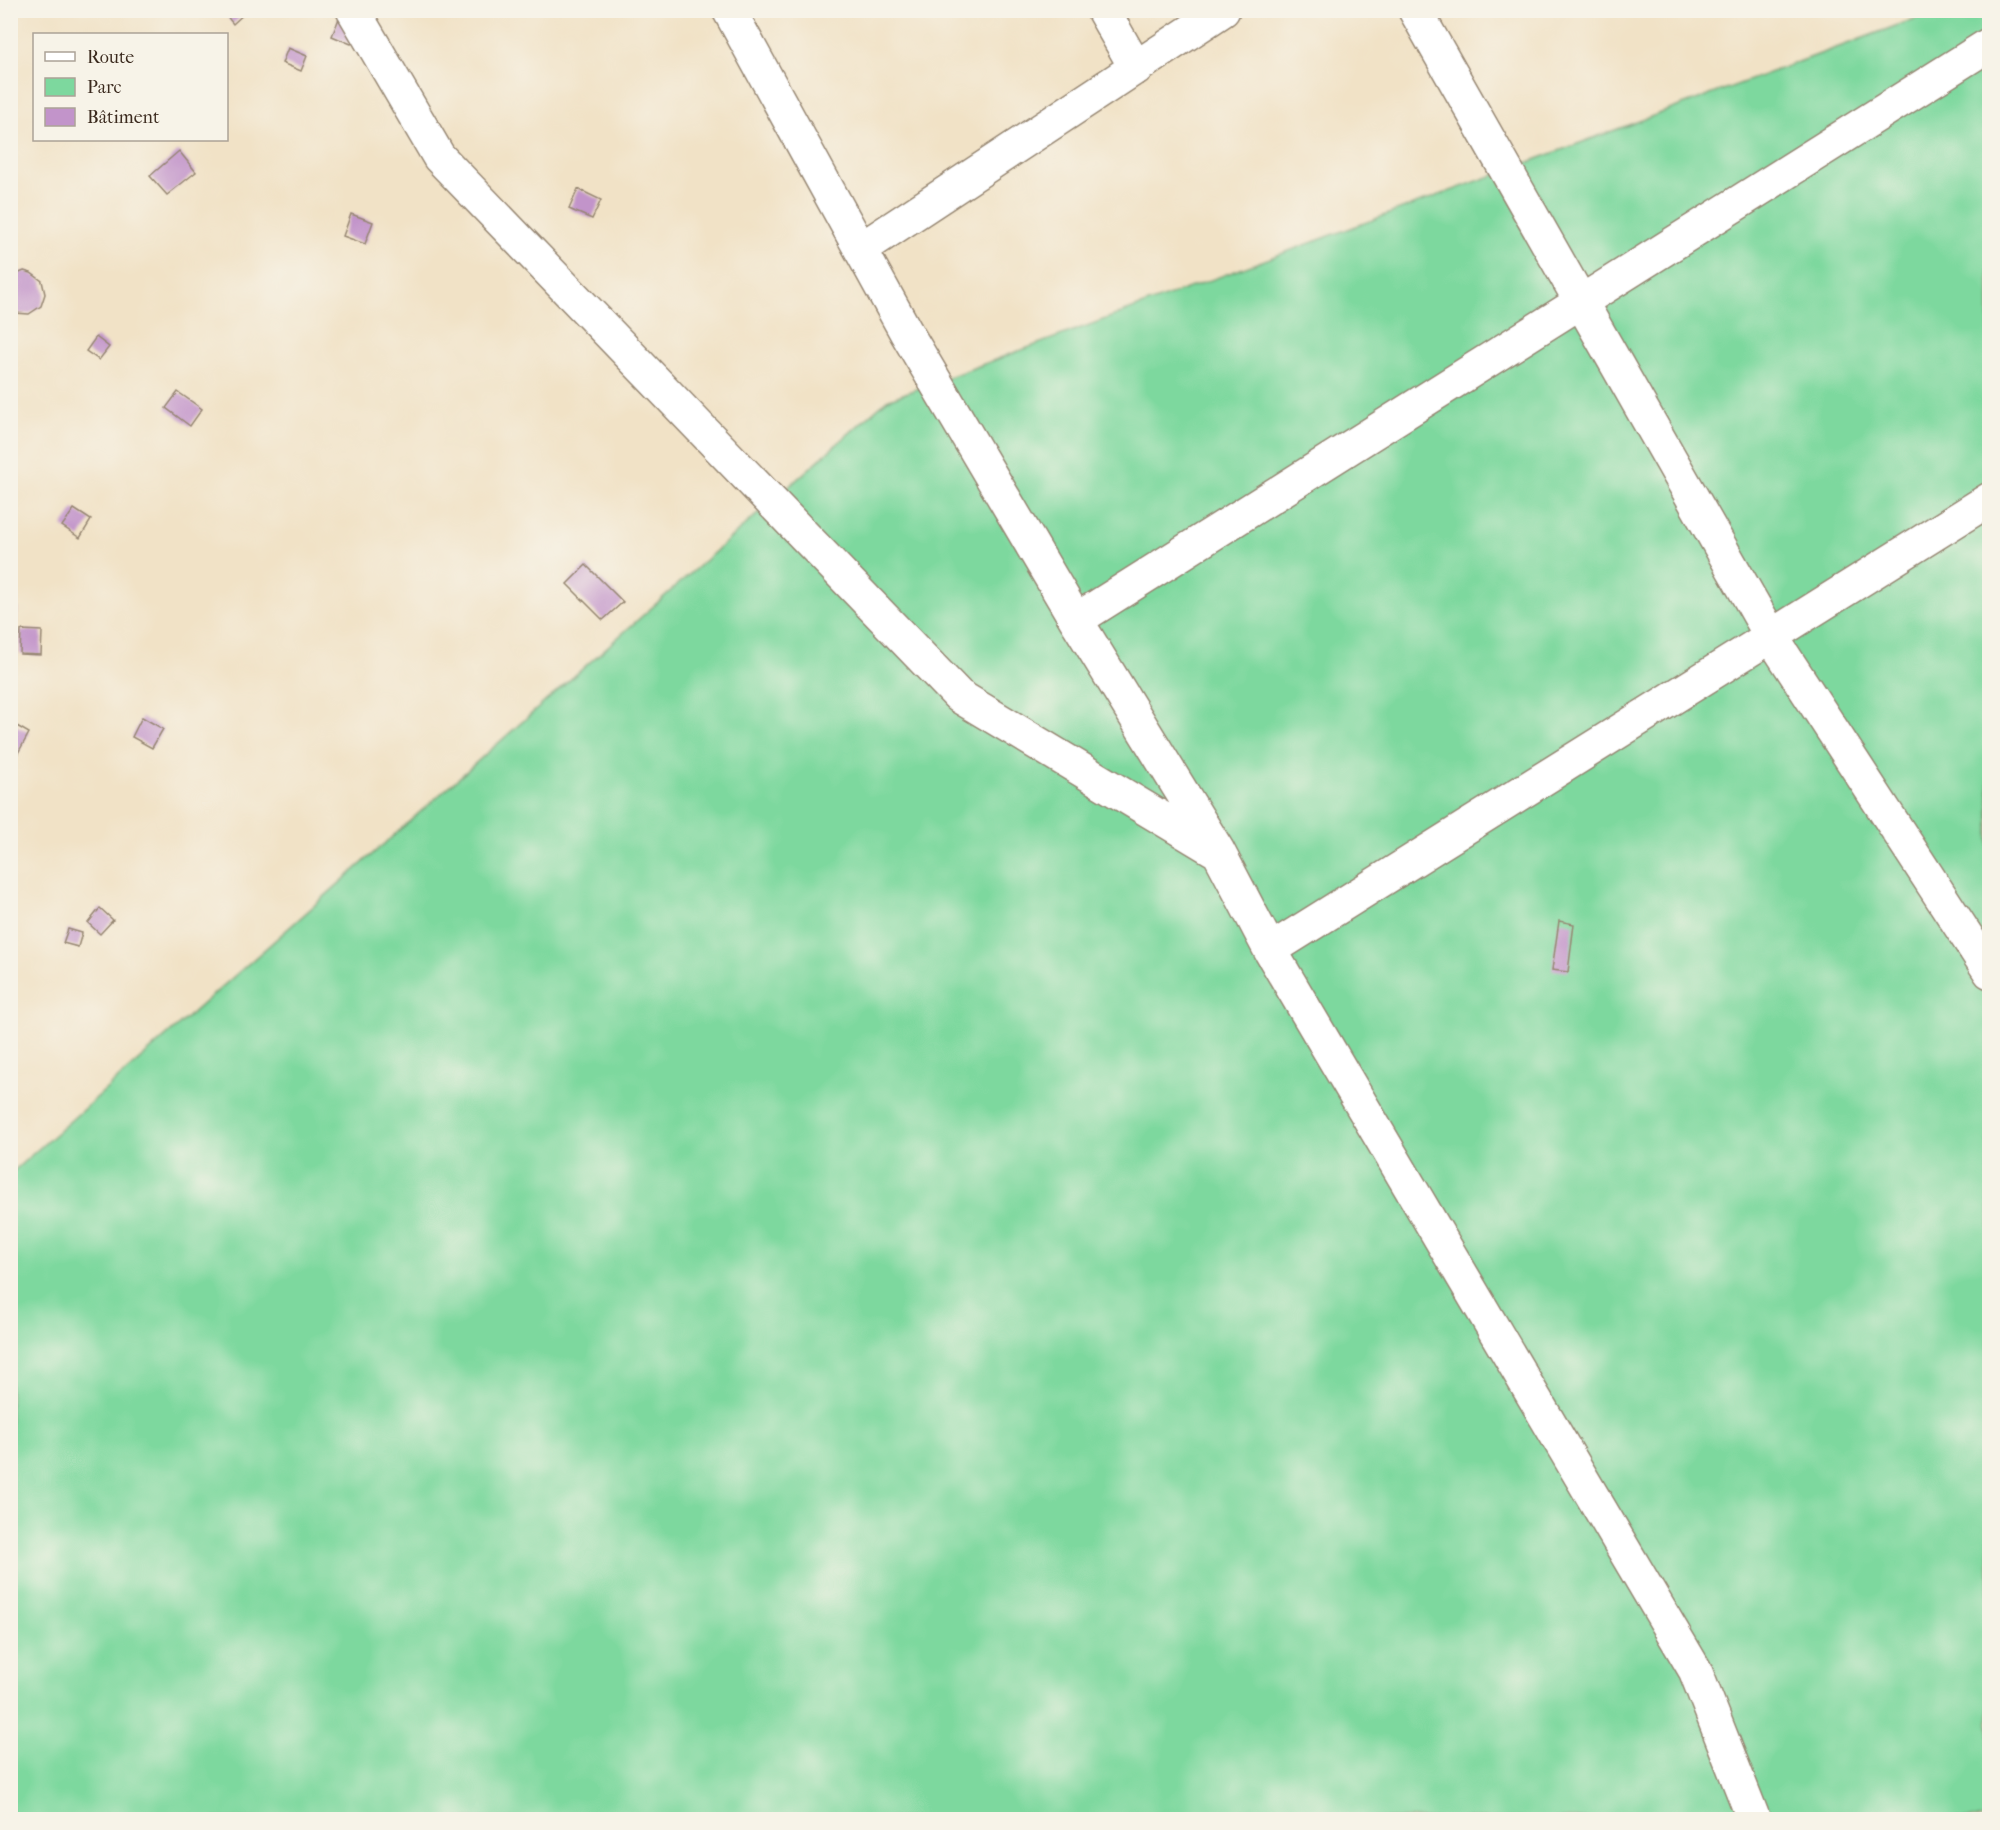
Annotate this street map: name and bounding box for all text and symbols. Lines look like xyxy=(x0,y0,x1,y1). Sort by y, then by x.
legend xyxy=(33,33,228,141)
text: Route xyxy=(87,47,134,68)
text: Parc xyxy=(87,77,122,98)
text: Bâtiment xyxy=(87,107,160,128)

